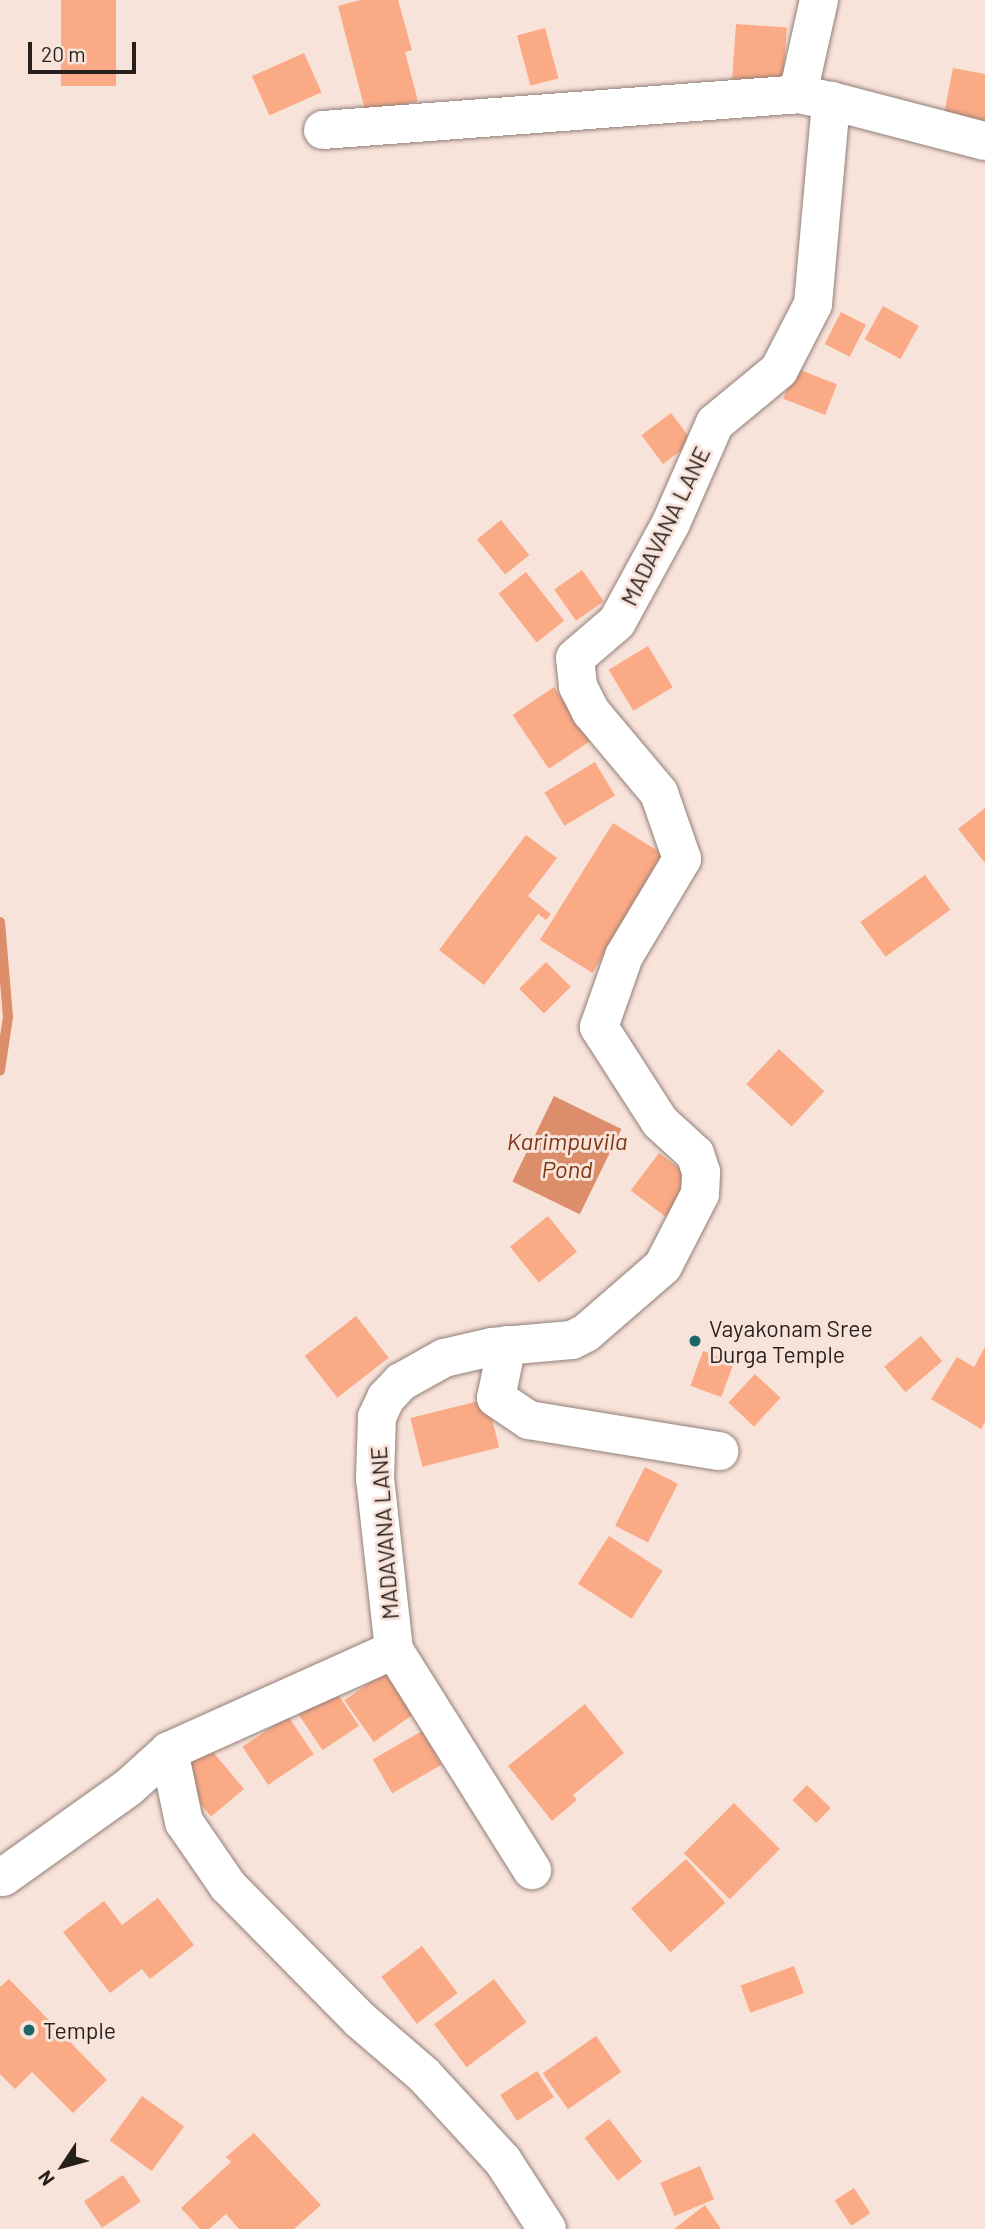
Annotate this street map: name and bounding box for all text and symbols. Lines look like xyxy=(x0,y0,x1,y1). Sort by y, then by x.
scale bar xyxy=(32,28,140,72)
text: 20 m xyxy=(41,41,86,66)
street label: MADAVANA LANE xyxy=(615,442,715,610)
water label: Karimpuvila Pond xyxy=(507,1127,627,1183)
place label: Vayakonam Sree Durga Temple xyxy=(709,1314,873,1368)
marker: Vayakonam Sree Durga Temple xyxy=(687,1333,703,1349)
street label: MADAVANA LANE xyxy=(364,1445,404,1621)
place label: Temple xyxy=(43,2016,116,2044)
marker: Temple xyxy=(21,2022,37,2038)
north arrow xyxy=(28,2131,98,2201)
text: N xyxy=(33,2167,59,2191)

